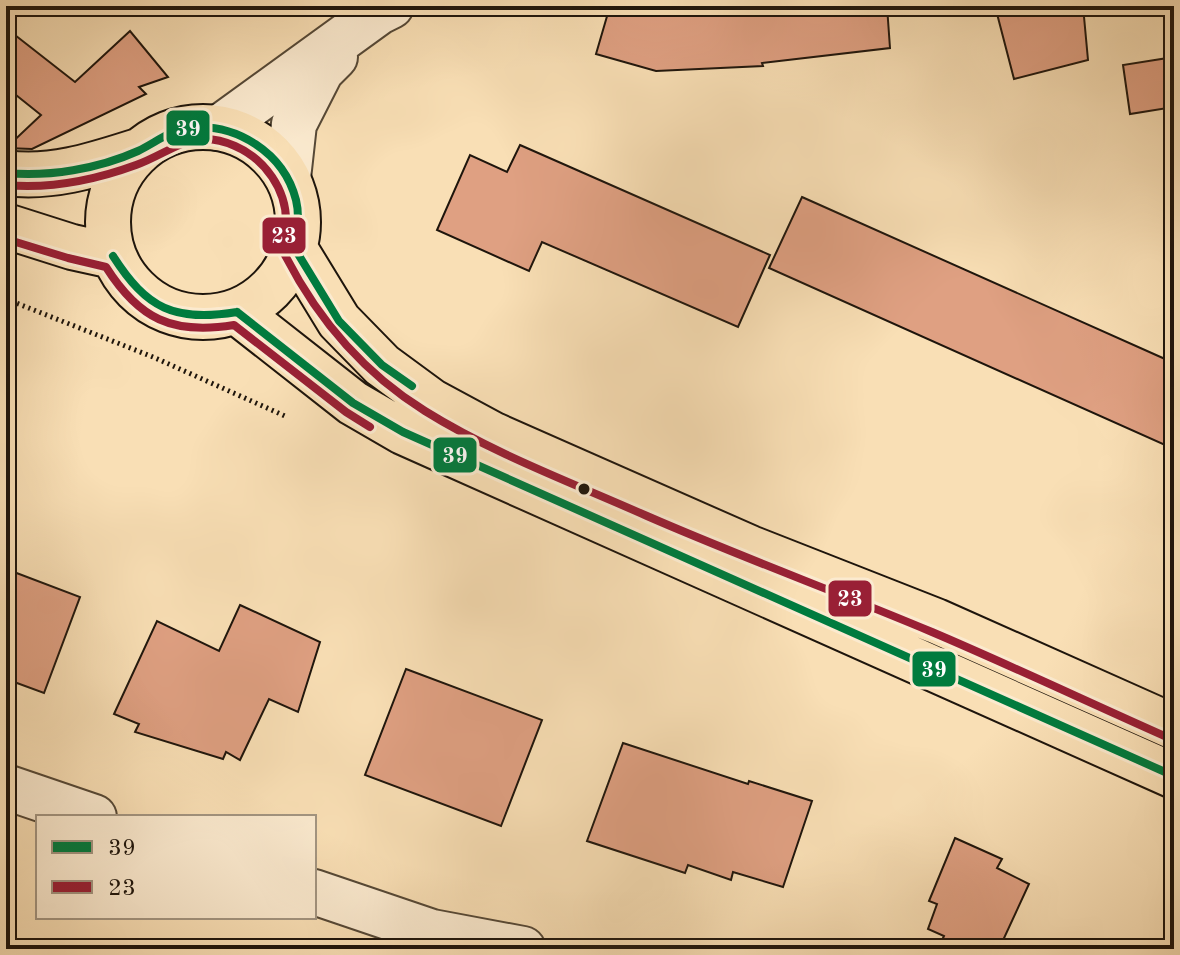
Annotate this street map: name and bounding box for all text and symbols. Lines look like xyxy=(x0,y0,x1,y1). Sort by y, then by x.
line badge: 39 xyxy=(165,109,211,147)
text: 39 xyxy=(175,119,201,141)
line badge: 23 xyxy=(261,216,307,255)
text: 23 xyxy=(271,226,297,248)
line badge: 39 xyxy=(432,436,478,474)
text: 39 xyxy=(442,446,468,468)
unlabelled marker xyxy=(576,481,592,497)
line badge: 23 xyxy=(827,579,873,618)
text: 23 xyxy=(837,589,863,611)
line badge: 39 xyxy=(911,650,957,688)
text: 39 xyxy=(921,660,947,682)
legend xyxy=(36,815,316,919)
text: 39 xyxy=(108,837,136,861)
text: 23 xyxy=(108,877,136,901)

